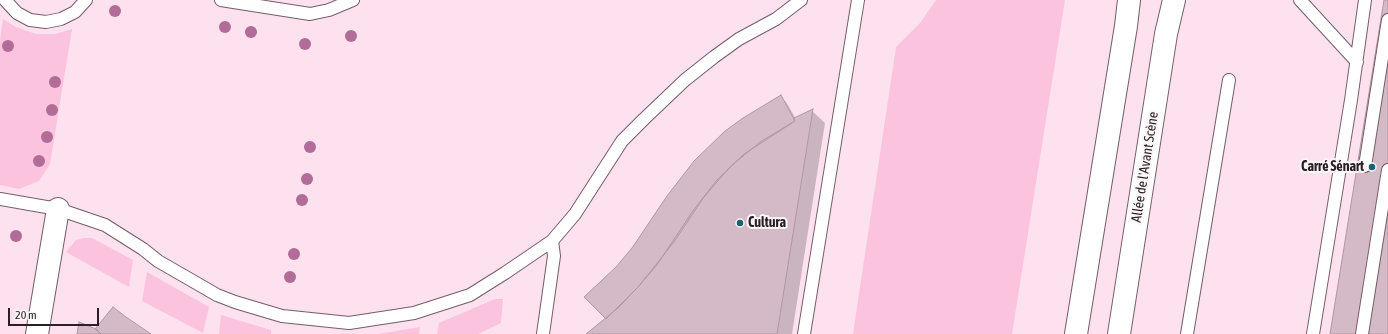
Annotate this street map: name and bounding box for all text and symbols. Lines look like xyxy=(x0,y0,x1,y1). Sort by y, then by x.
street label: Allée de l'Avant Scène xyxy=(1128,110,1162,224)
place label: Carré Sénart xyxy=(1301,159,1364,175)
marker: Carré Sénart xyxy=(1367,162,1377,172)
place label: Cultura xyxy=(748,215,786,231)
marker: Cultura xyxy=(735,218,745,228)
scale bar xyxy=(10,300,101,326)
text: 20 m xyxy=(15,308,37,322)

